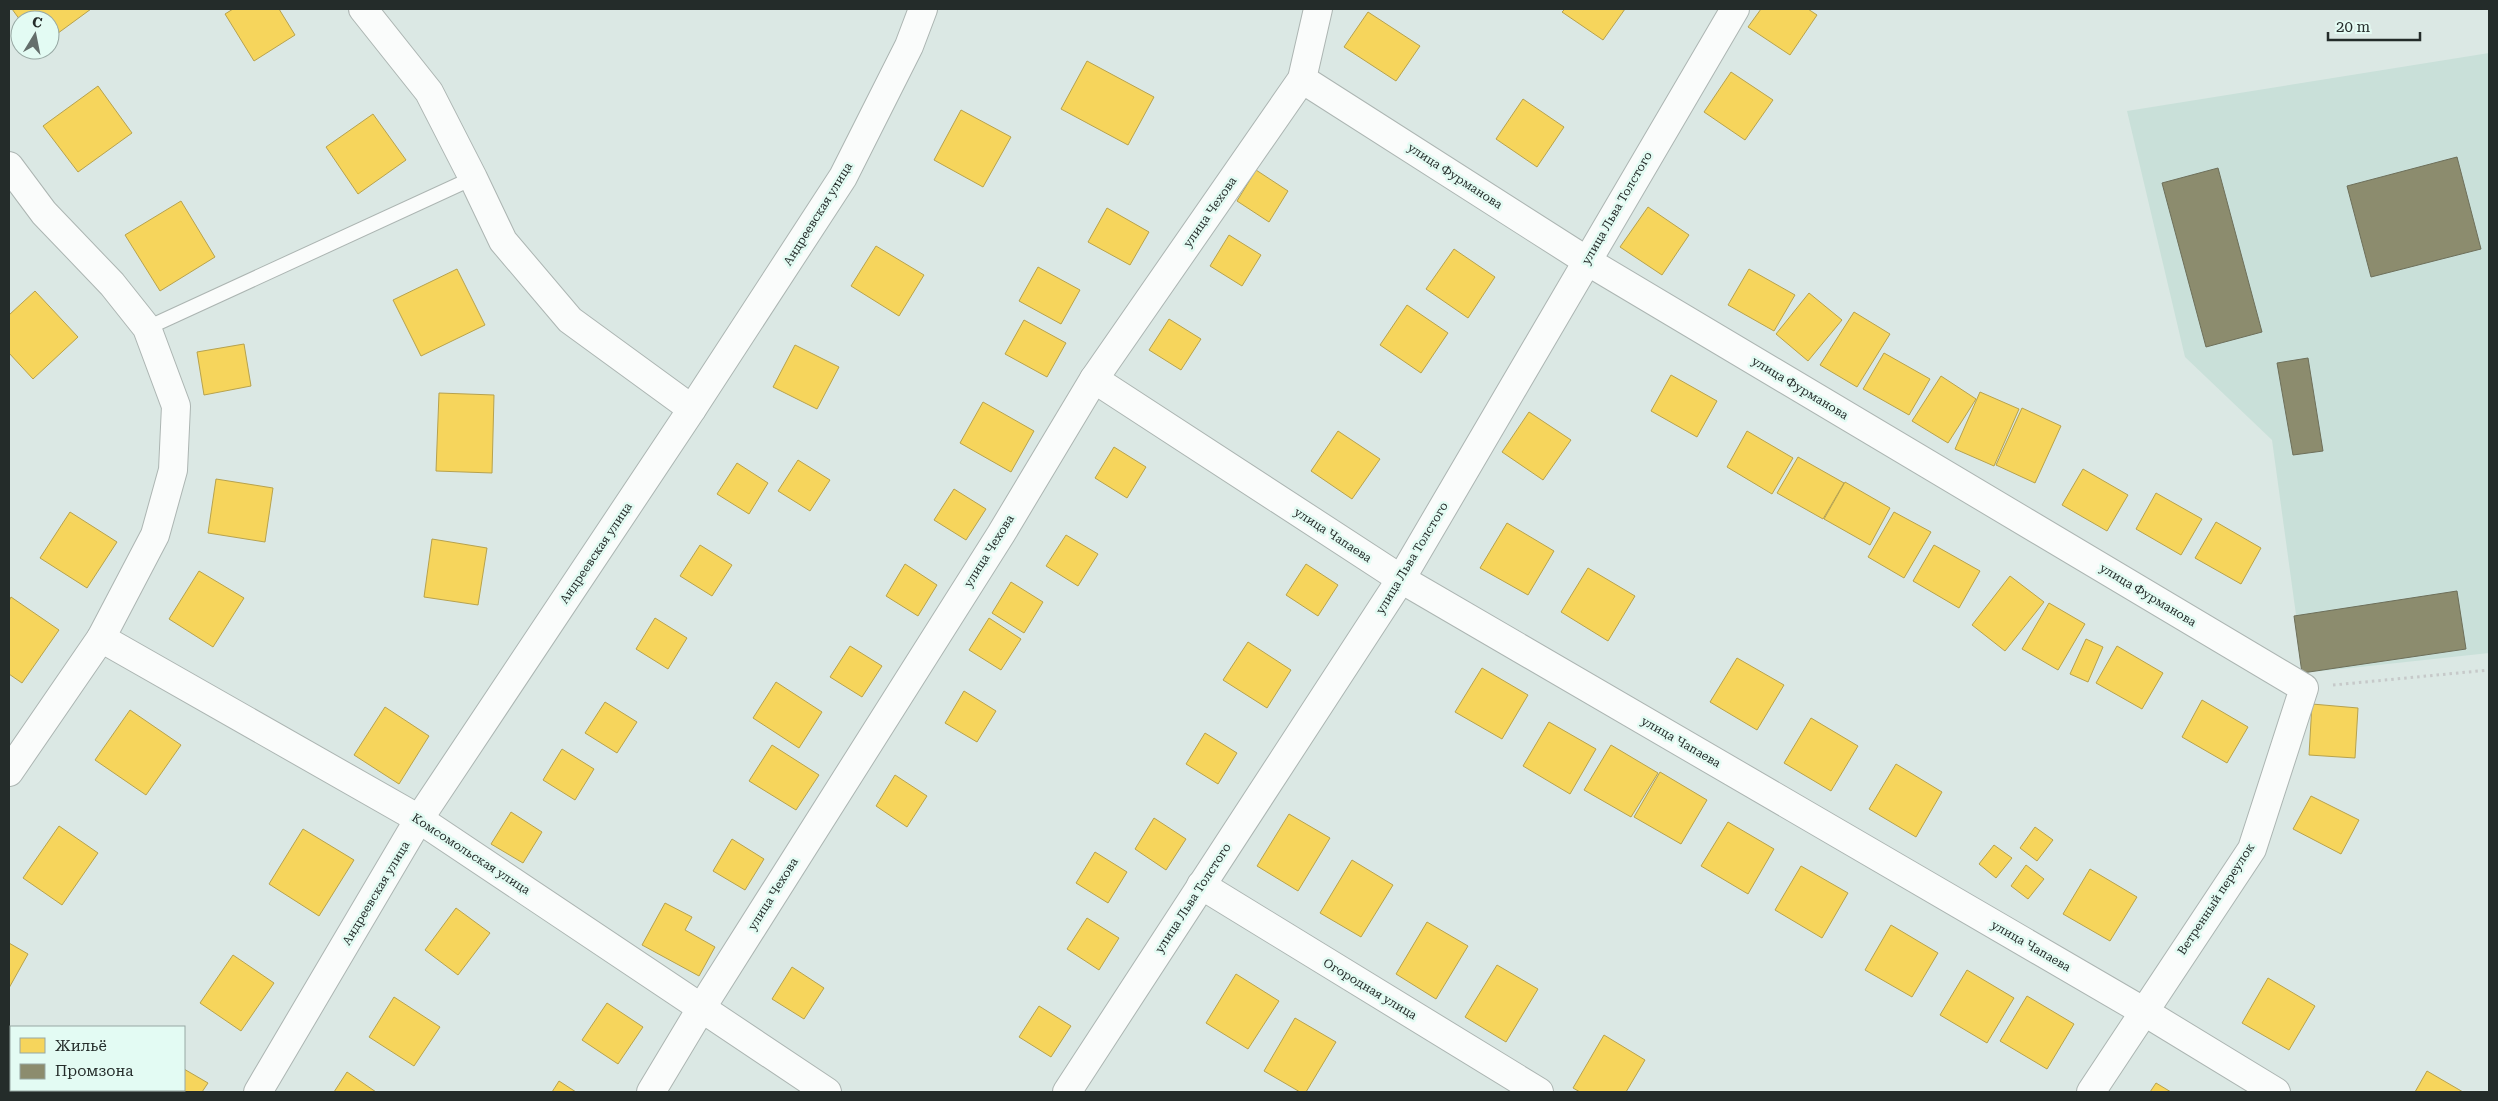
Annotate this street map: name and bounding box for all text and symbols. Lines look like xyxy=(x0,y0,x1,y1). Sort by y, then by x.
north arrow xyxy=(10,10,60,60)
scale bar xyxy=(2328,10,2420,42)
text: С xyxy=(31,13,44,31)
text: 20 m xyxy=(2336,18,2371,36)
street label: улица Фурманова xyxy=(1405,140,1505,212)
street label: улица Льва Толстого xyxy=(1579,149,1655,267)
street label: Андреевская улица xyxy=(781,160,856,268)
street label: улица Чехова xyxy=(1180,174,1240,250)
street label: улица Фурманова xyxy=(1749,354,1851,423)
street label: улица Льва Толстого xyxy=(1373,499,1451,617)
street label: Андреевская улица xyxy=(557,500,635,606)
street label: улица Чапаева xyxy=(1292,505,1375,565)
street label: улица Чехова xyxy=(961,512,1017,590)
street label: улица Фурманова xyxy=(2097,561,2199,630)
street label: улица Чапаева xyxy=(1639,714,1724,771)
street label: Комсомольская улица xyxy=(409,811,533,898)
street label: Андреевская улица xyxy=(339,838,413,947)
street label: улица Льва Толстого xyxy=(1152,840,1234,956)
street label: Ветренный переулок xyxy=(2175,840,2258,957)
street label: улица Чехова xyxy=(745,855,801,933)
street label: улица Чапаева xyxy=(1989,918,2074,975)
street label: Огородная улица xyxy=(1321,956,1420,1023)
legend xyxy=(10,1026,185,1091)
text: Жильё xyxy=(55,1037,107,1055)
text: Промзона xyxy=(55,1062,133,1080)

